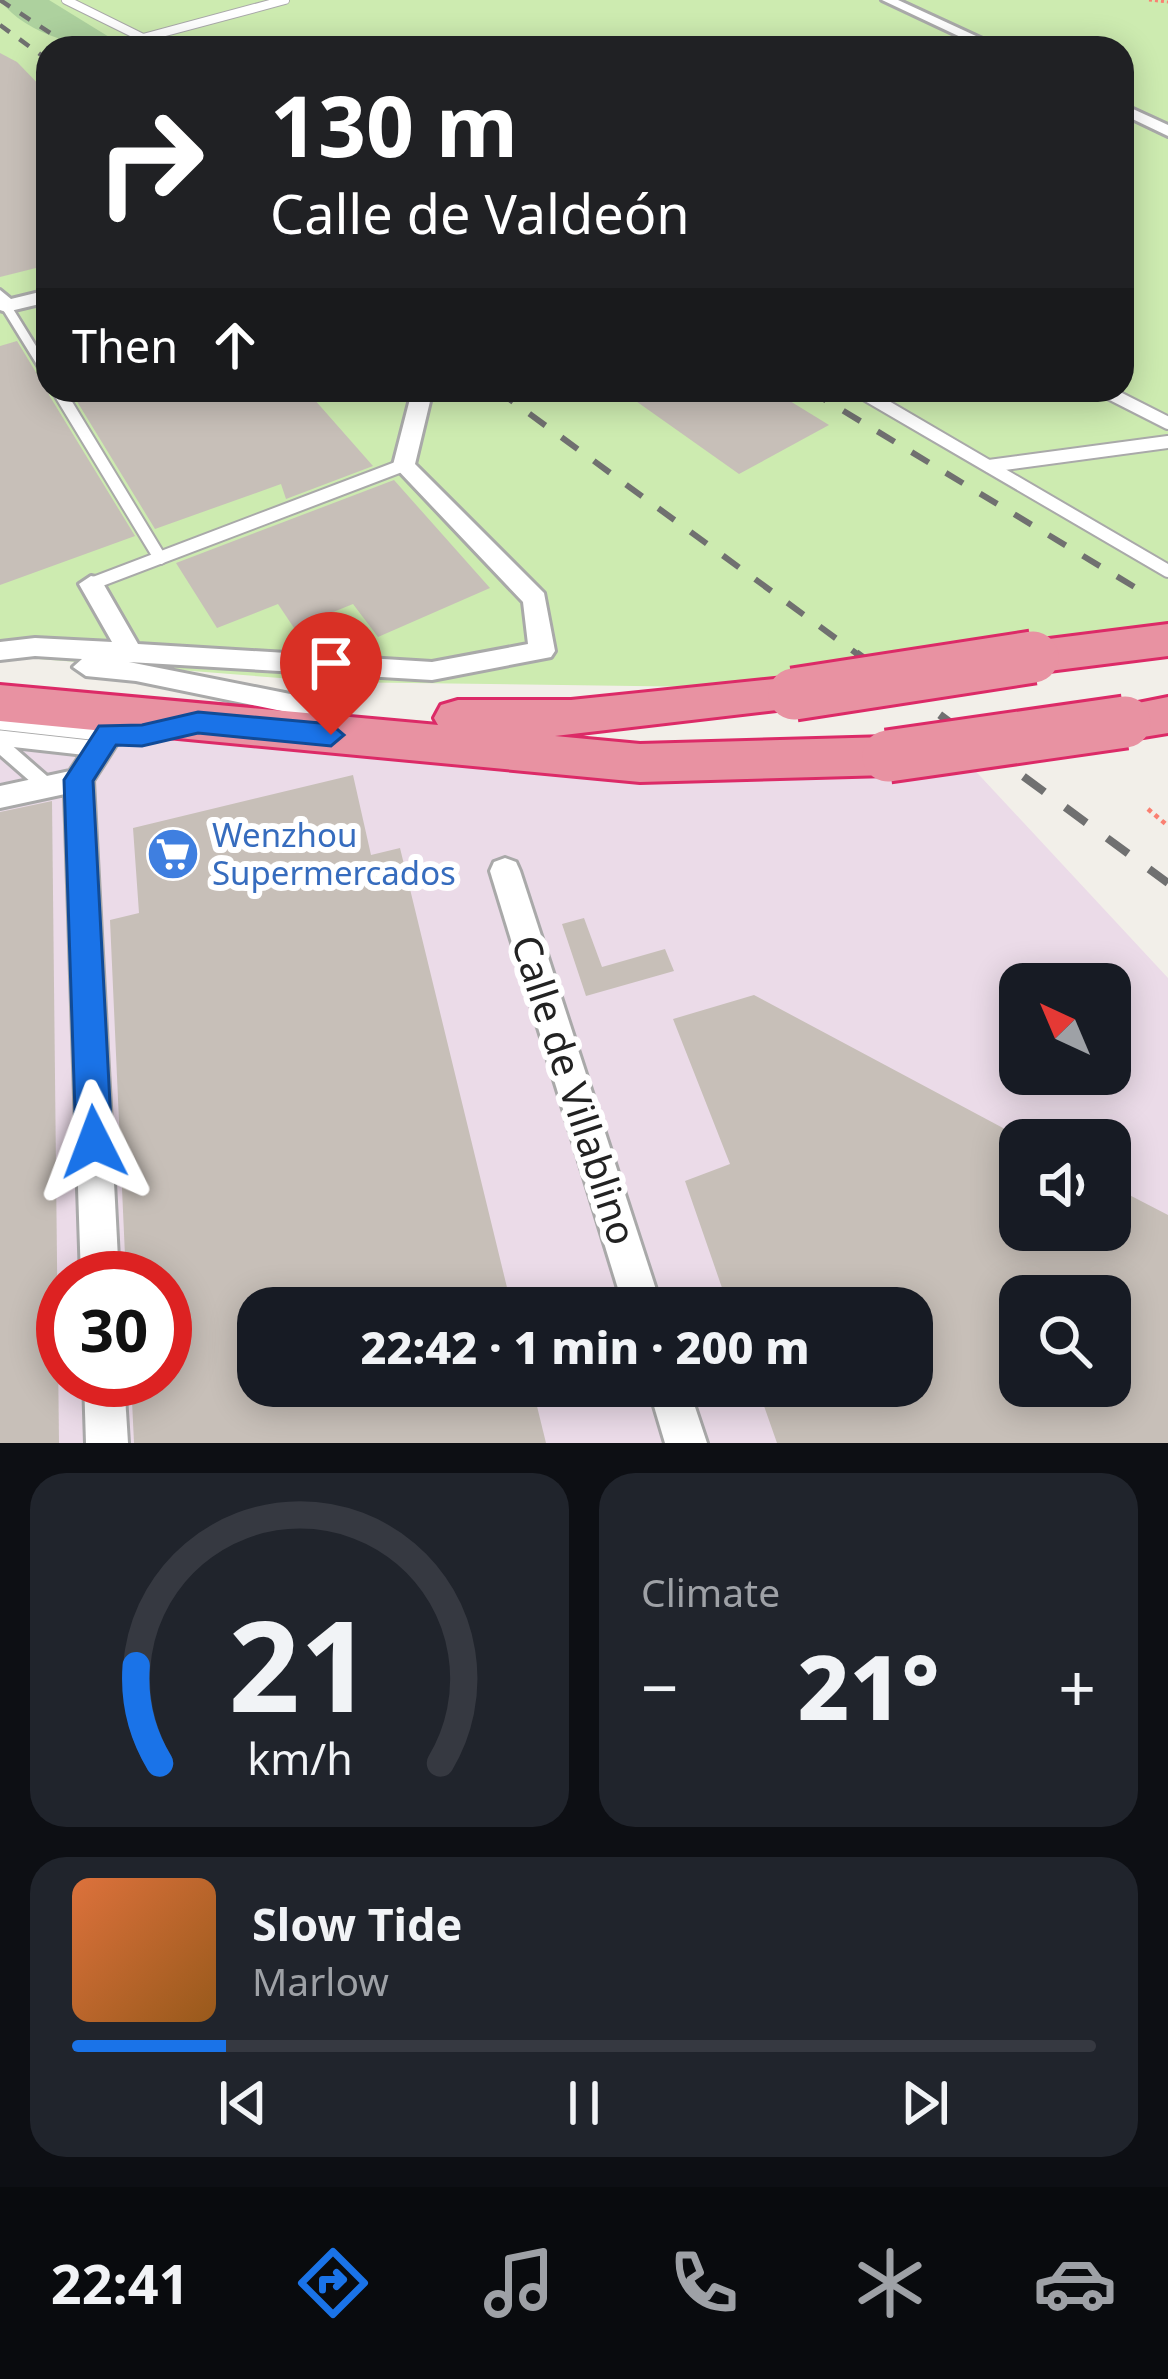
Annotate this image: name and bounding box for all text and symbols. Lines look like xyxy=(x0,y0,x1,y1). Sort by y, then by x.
text: 130 m xyxy=(270,67,518,182)
icon: right xyxy=(72,84,228,240)
text: Calle de Valdeón xyxy=(270,176,690,250)
icon: ahead xyxy=(202,312,268,378)
text: Then xyxy=(72,315,178,376)
pin xyxy=(280,612,382,735)
icon: arrive xyxy=(298,630,364,696)
place label: Wenzhou Supermercados xyxy=(212,812,456,895)
supermarket icon: Wenzhou Supermercados xyxy=(145,826,201,882)
street label: Calle de Villablino xyxy=(500,928,650,1251)
north arrow xyxy=(999,963,1131,1095)
map controls xyxy=(999,963,1131,1407)
position arrow xyxy=(31,1079,157,1205)
button: sound xyxy=(999,1119,1131,1251)
speed limit sign: 30 xyxy=(36,1251,192,1407)
button: search xyxy=(999,1275,1131,1407)
text: 22:42 · 1 min · 200 m xyxy=(360,1316,810,1377)
text: Climate xyxy=(641,1565,780,1618)
text: 21 xyxy=(228,1579,371,1749)
text: 21° xyxy=(797,1624,940,1746)
text: − xyxy=(641,1641,679,1731)
text: + xyxy=(1058,1641,1096,1731)
text: km/h xyxy=(247,1729,352,1788)
text: Slow Tide xyxy=(252,1893,462,1954)
text: Marlow xyxy=(252,1954,389,2007)
icon: previous xyxy=(210,2070,276,2136)
icon: pause xyxy=(551,2070,617,2136)
icon: next xyxy=(892,2070,958,2136)
icon: directions xyxy=(291,2241,375,2325)
icon: music xyxy=(477,2241,561,2325)
icon: phone xyxy=(662,2241,746,2325)
icon: climate xyxy=(848,2241,932,2325)
icon: car xyxy=(1033,2241,1117,2325)
text: 22:41 xyxy=(51,2246,190,2320)

